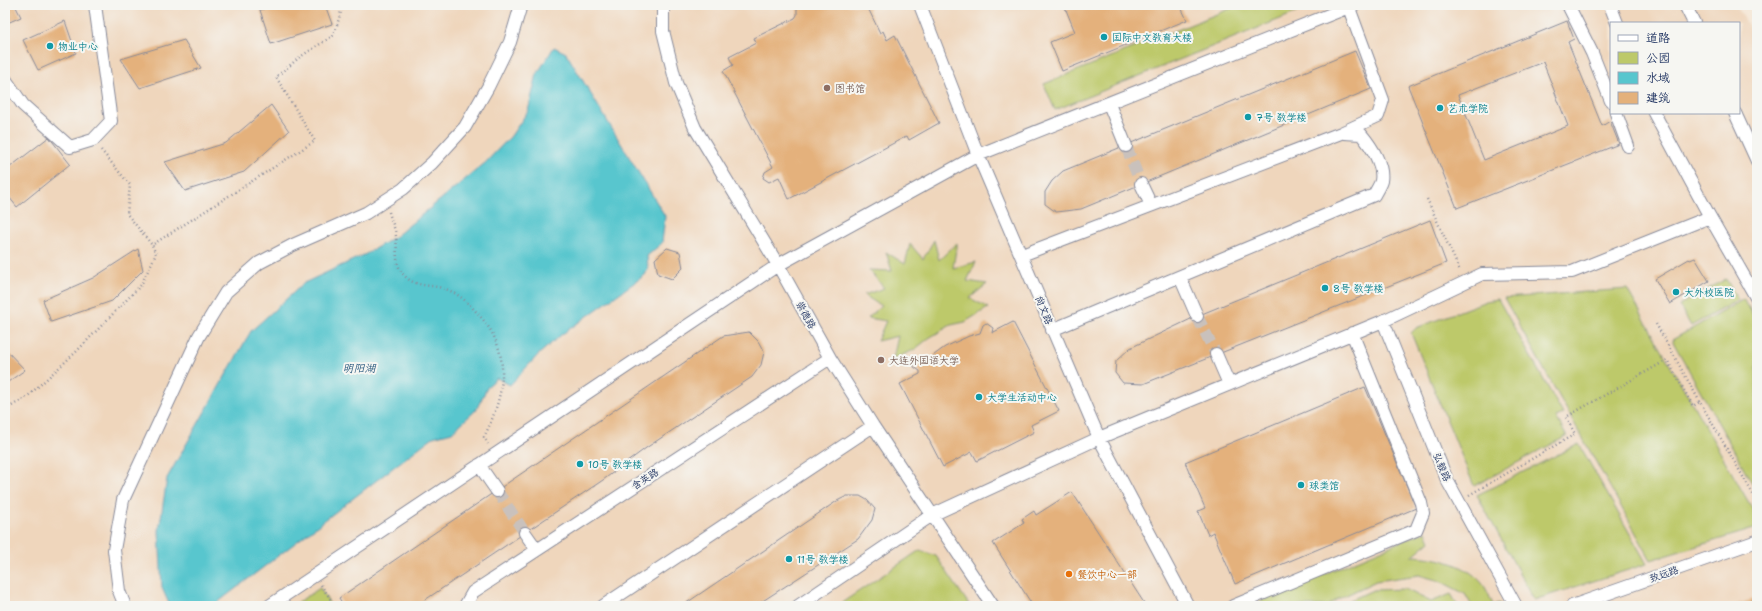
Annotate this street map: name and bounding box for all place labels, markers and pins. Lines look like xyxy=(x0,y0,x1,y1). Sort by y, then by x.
place label: 国际中文教育大楼 xyxy=(1112,31,1192,44)
marker: 国际中文教育大楼 xyxy=(1099,32,1109,42)
place label: 物业中心 xyxy=(58,40,98,53)
marker: 物业中心 xyxy=(45,41,55,51)
place label: 图书馆 xyxy=(835,82,865,95)
marker: 图书馆 xyxy=(822,83,832,93)
place label: 艺术学院 xyxy=(1448,102,1488,115)
marker: 艺术学院 xyxy=(1435,103,1445,113)
place label: 7号 教学楼 xyxy=(1256,111,1306,124)
marker: 7号 教学楼 xyxy=(1243,112,1253,122)
place label: 8号 教学楼 xyxy=(1333,282,1383,295)
marker: 8号 教学楼 xyxy=(1320,283,1330,293)
place label: 大外校医院 xyxy=(1684,286,1734,299)
marker: 大外校医院 xyxy=(1671,287,1681,297)
place label: 大连外国语大学 xyxy=(889,354,959,367)
marker: 大连外国语大学 xyxy=(876,355,886,365)
place label: 大学生活动中心 xyxy=(987,391,1057,404)
marker: 大学生活动中心 xyxy=(974,392,984,402)
place label: 10号 教学楼 xyxy=(588,458,642,471)
marker: 10号 教学楼 xyxy=(575,459,585,469)
place label: 球类馆 xyxy=(1309,479,1339,492)
marker: 球类馆 xyxy=(1296,480,1306,490)
place label: 11号 教学楼 xyxy=(797,553,848,566)
marker: 11号 教学楼 xyxy=(784,554,794,564)
place label: 餐饮中心一部 xyxy=(1077,568,1137,581)
marker: 餐饮中心一部 xyxy=(1064,569,1074,579)

